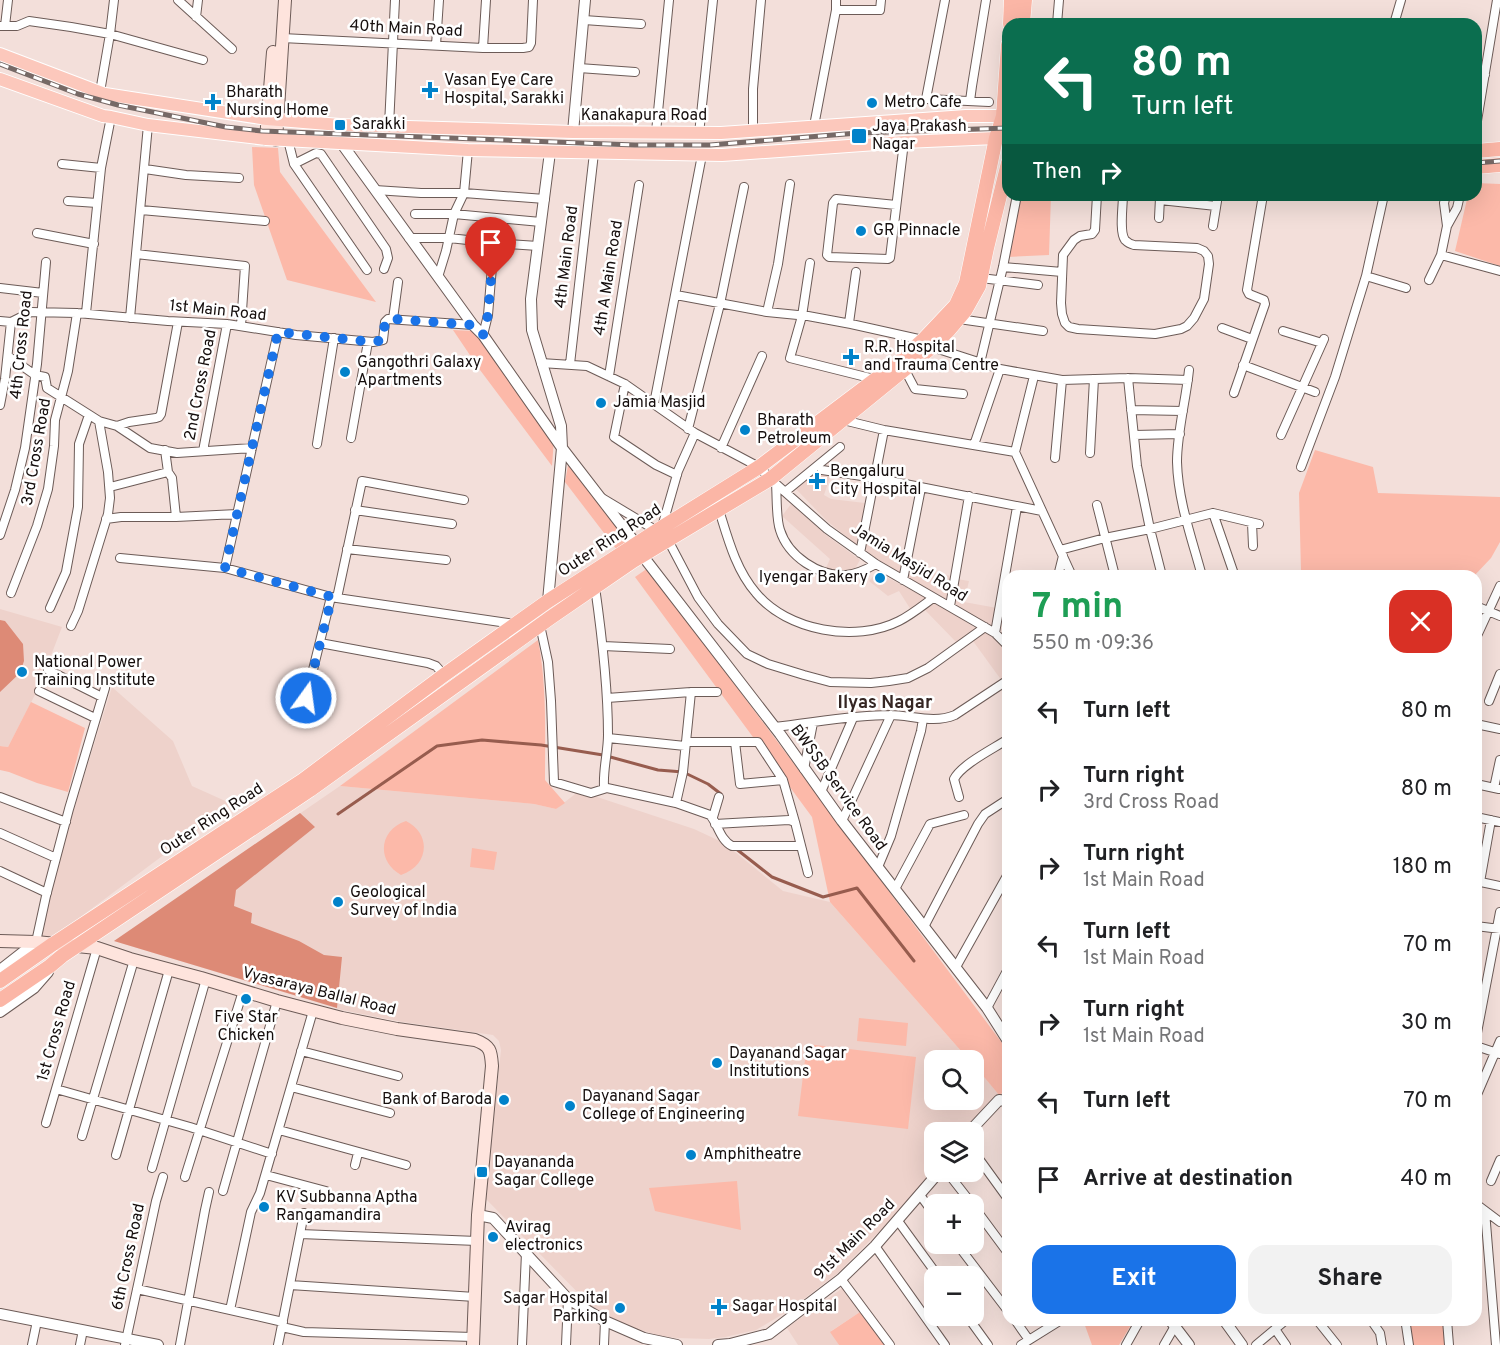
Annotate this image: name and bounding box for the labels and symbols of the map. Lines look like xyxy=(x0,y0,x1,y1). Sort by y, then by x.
street label: 40th Main Road xyxy=(349,16,463,42)
place label: Vasan Eye Care Hospital, Sarakki xyxy=(444,71,564,109)
marker: Vasan Eye Care Hospital, Sarakki xyxy=(421,81,439,99)
place label: Bharath Nursing Home xyxy=(226,83,329,121)
marker: Bharath Nursing Home xyxy=(204,93,222,111)
place label: Metro Cafe xyxy=(884,93,962,113)
marker: Metro Cafe xyxy=(865,96,879,110)
street label: Kanakapura Road xyxy=(581,106,707,126)
place label: Sarakki xyxy=(352,115,406,135)
place label: Jaya Prakash Nagar xyxy=(872,117,967,155)
marker: Sarakki xyxy=(333,118,347,132)
marker: Jaya Prakash Nagar xyxy=(850,127,868,145)
street label: 4th Main Road xyxy=(551,205,583,309)
pin xyxy=(465,217,516,279)
street label: 4th A Main Road xyxy=(590,219,628,337)
place label: GR Pinnacle xyxy=(873,221,960,241)
marker: GR Pinnacle xyxy=(854,224,868,238)
street label: 4th Cross Road xyxy=(6,290,38,400)
street label: 1st Main Road xyxy=(168,296,268,326)
street label: 2nd Cross Road xyxy=(180,328,222,442)
place label: R.R. Hospital and Trauma Centre xyxy=(864,338,999,376)
marker: R.R. Hospital and Trauma Centre xyxy=(842,348,860,366)
place label: Gangothri Galaxy Apartments xyxy=(357,353,481,391)
marker: Gangothri Galaxy Apartments xyxy=(338,365,352,379)
place label: Jamia Masjid xyxy=(613,393,706,413)
marker: Jamia Masjid xyxy=(594,396,608,410)
street label: 3rd Cross Road xyxy=(18,397,56,507)
place label: Bharath Petroleum xyxy=(757,411,831,449)
marker: Bharath Petroleum xyxy=(738,423,752,437)
place label: Bengaluru City Hospital xyxy=(830,462,922,500)
marker: Bengaluru City Hospital xyxy=(808,472,826,490)
street label: Outer Ring Road xyxy=(555,500,665,582)
street label: Jamia Masjid Road xyxy=(847,519,971,607)
place label: Iyengar Bakery xyxy=(759,568,868,588)
marker: Iyengar Bakery xyxy=(873,571,887,585)
place label: National Power Training Institute xyxy=(34,653,155,691)
marker: National Power Training Institute xyxy=(15,665,29,679)
position arrow xyxy=(274,666,338,730)
district label: Ilyas Nagar xyxy=(838,692,933,715)
street label: BWSSB Service Road xyxy=(785,721,891,855)
street label: Outer Ring Road xyxy=(157,779,267,861)
place label: Geological Survey of India xyxy=(350,883,457,921)
marker: Geological Survey of India xyxy=(331,895,345,909)
street label: Vyasaraya Ballal Road xyxy=(240,963,398,1021)
street label: 1st Cross Road xyxy=(33,978,81,1084)
marker: Five Star Chicken xyxy=(239,992,253,1006)
place label: Five Star Chicken xyxy=(214,1008,278,1046)
place label: Dayanand Sagar Institutions xyxy=(729,1044,847,1082)
marker: Dayanand Sagar Institutions xyxy=(710,1056,724,1070)
place label: Dayanand Sagar College of Engineering xyxy=(582,1087,745,1125)
place label: Bank of Baroda xyxy=(382,1090,492,1110)
marker: Bank of Baroda xyxy=(497,1093,511,1107)
marker: Dayanand Sagar College of Engineering xyxy=(563,1099,577,1113)
place label: Amphitheatre xyxy=(703,1145,801,1165)
marker: Amphitheatre xyxy=(684,1148,698,1162)
place label: Dayananda Sagar College xyxy=(494,1153,594,1191)
marker: Dayananda Sagar College xyxy=(475,1165,489,1179)
place label: KV Subbanna Aptha Rangamandira xyxy=(276,1188,418,1226)
street label: 91st Main Road xyxy=(810,1195,900,1285)
marker: KV Subbanna Aptha Rangamandira xyxy=(257,1200,271,1214)
street label: 6th Cross Road xyxy=(108,1202,150,1312)
place label: Avirag electronics xyxy=(505,1218,583,1256)
marker: Avirag electronics xyxy=(486,1230,500,1244)
place label: Sagar Hospital Parking xyxy=(503,1289,608,1327)
place label: Sagar Hospital xyxy=(732,1297,837,1317)
marker: Sagar Hospital xyxy=(710,1298,728,1316)
marker: Sagar Hospital Parking xyxy=(613,1301,627,1315)

